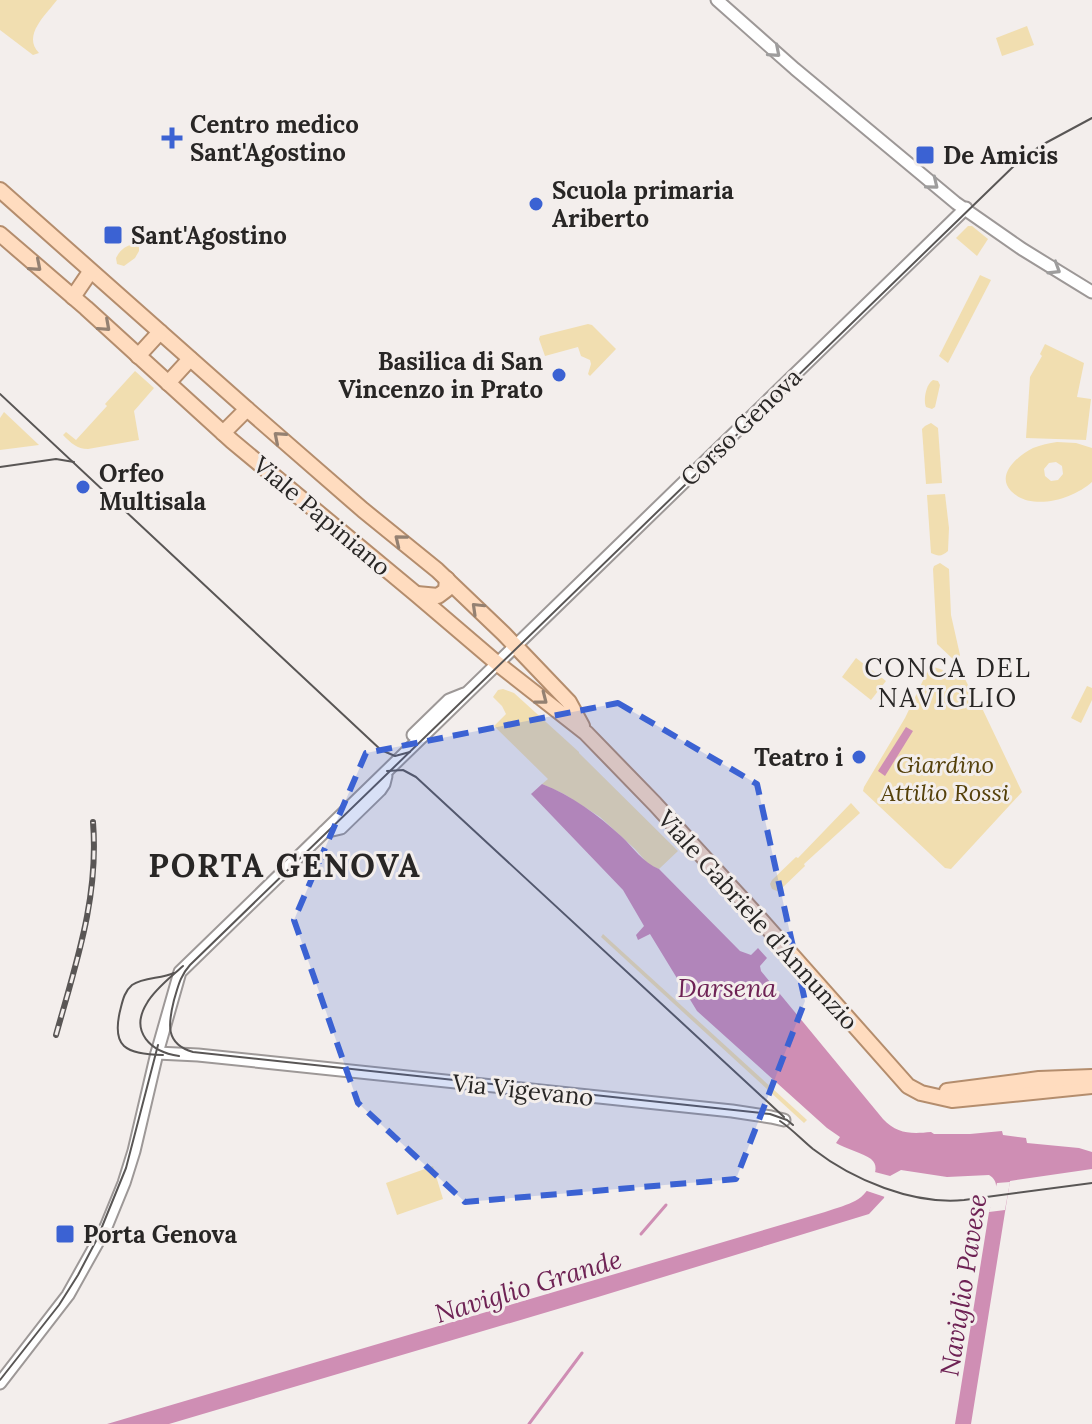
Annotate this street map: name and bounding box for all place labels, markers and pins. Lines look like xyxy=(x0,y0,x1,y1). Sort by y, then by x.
place label: Centro medico Sant'Agostino xyxy=(190,109,359,168)
marker: Centro medico Sant'Agostino xyxy=(161,127,183,149)
place label: De Amicis xyxy=(943,140,1058,171)
marker: De Amicis xyxy=(914,144,936,166)
place label: Scuola primaria Ariberto xyxy=(552,175,734,234)
marker: Scuola primaria Ariberto xyxy=(527,195,545,213)
place label: Sant'Agostino xyxy=(131,220,287,251)
marker: Sant'Agostino xyxy=(102,224,124,246)
place label: Basilica di San Vincenzo in Prato xyxy=(338,346,543,405)
marker: Basilica di San Vincenzo in Prato xyxy=(550,366,568,384)
place label: Orfeo Multisala xyxy=(99,458,206,517)
marker: Orfeo Multisala xyxy=(74,478,92,496)
place label: Teatro i xyxy=(754,742,843,773)
marker: Teatro i xyxy=(850,748,868,766)
place label: Porta Genova xyxy=(83,1219,237,1250)
marker: Porta Genova xyxy=(54,1223,76,1245)

